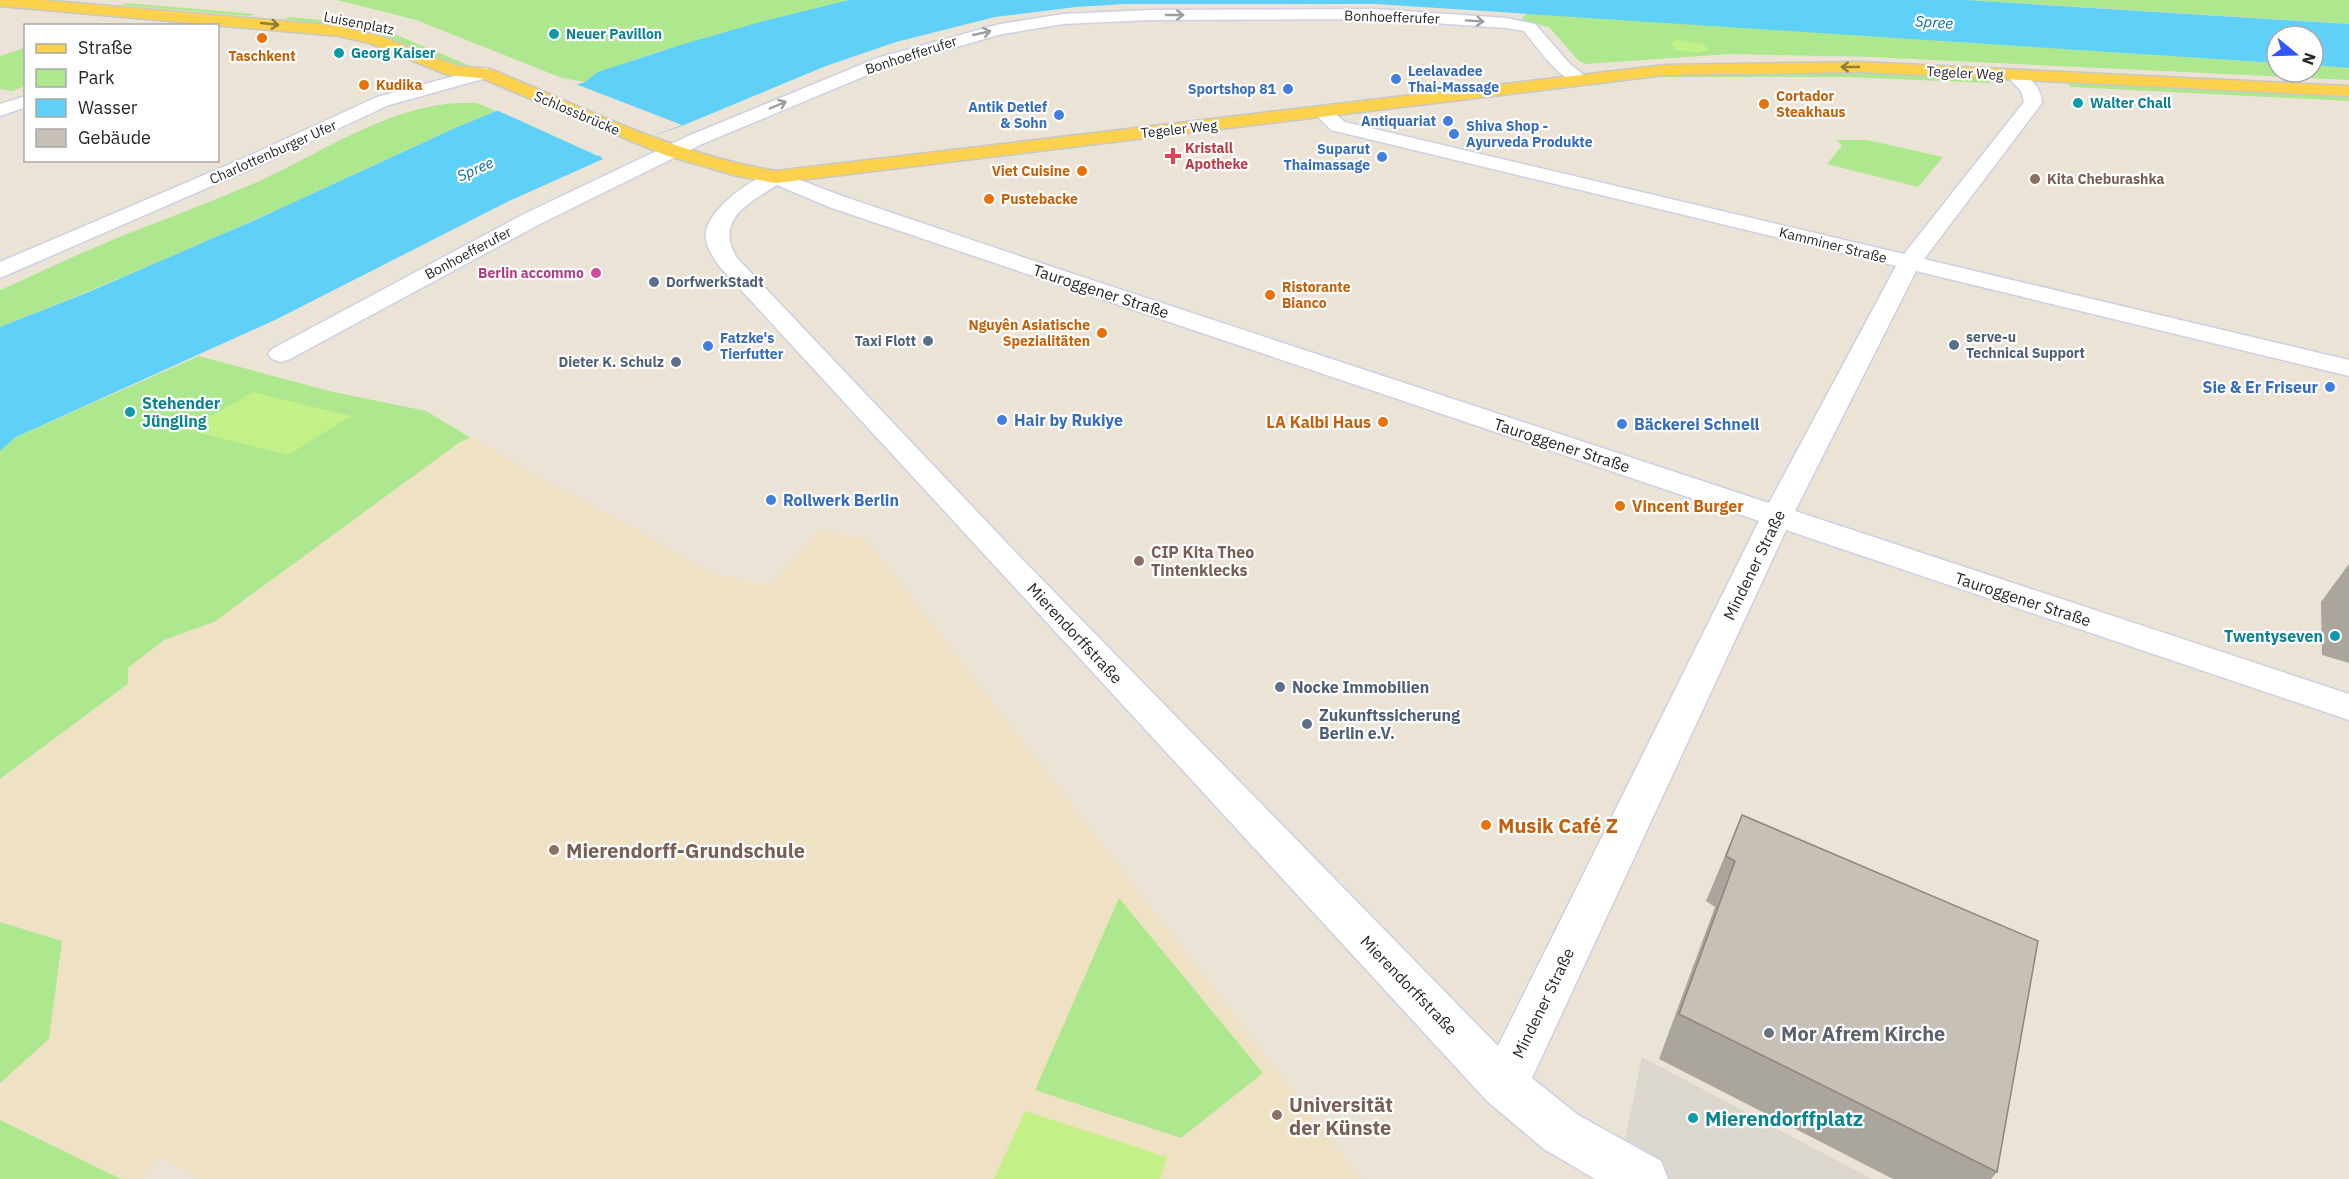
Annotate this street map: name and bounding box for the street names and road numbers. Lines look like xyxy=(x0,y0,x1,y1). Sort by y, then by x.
street label: Bonhoefferufer xyxy=(1344,6,1440,28)
street label: Luisenplatz xyxy=(322,7,396,39)
street label: Bonhoefferufer xyxy=(863,32,959,78)
street label: Tegeler Weg xyxy=(1926,62,2005,84)
street label: Schlossbrücke xyxy=(531,87,623,139)
street label: Charlottenburger Ufer xyxy=(207,116,339,188)
street label: Tegeler Weg xyxy=(1140,116,1219,142)
street label: Bonhoefferufer xyxy=(422,223,514,283)
street label: Kamminer Straße xyxy=(1777,223,1889,267)
street label: Tauroggener Straße xyxy=(1030,260,1172,322)
street label: Tauroggener Straße xyxy=(1491,414,1633,476)
street label: Mindener Straße xyxy=(1719,507,1789,623)
street label: Tauroggener Straße xyxy=(1952,568,2094,630)
street label: Mierendorffstraße xyxy=(1023,578,1127,688)
street label: Mierendorffstraße xyxy=(1356,931,1462,1039)
street label: Mindener Straße xyxy=(1508,945,1578,1061)

